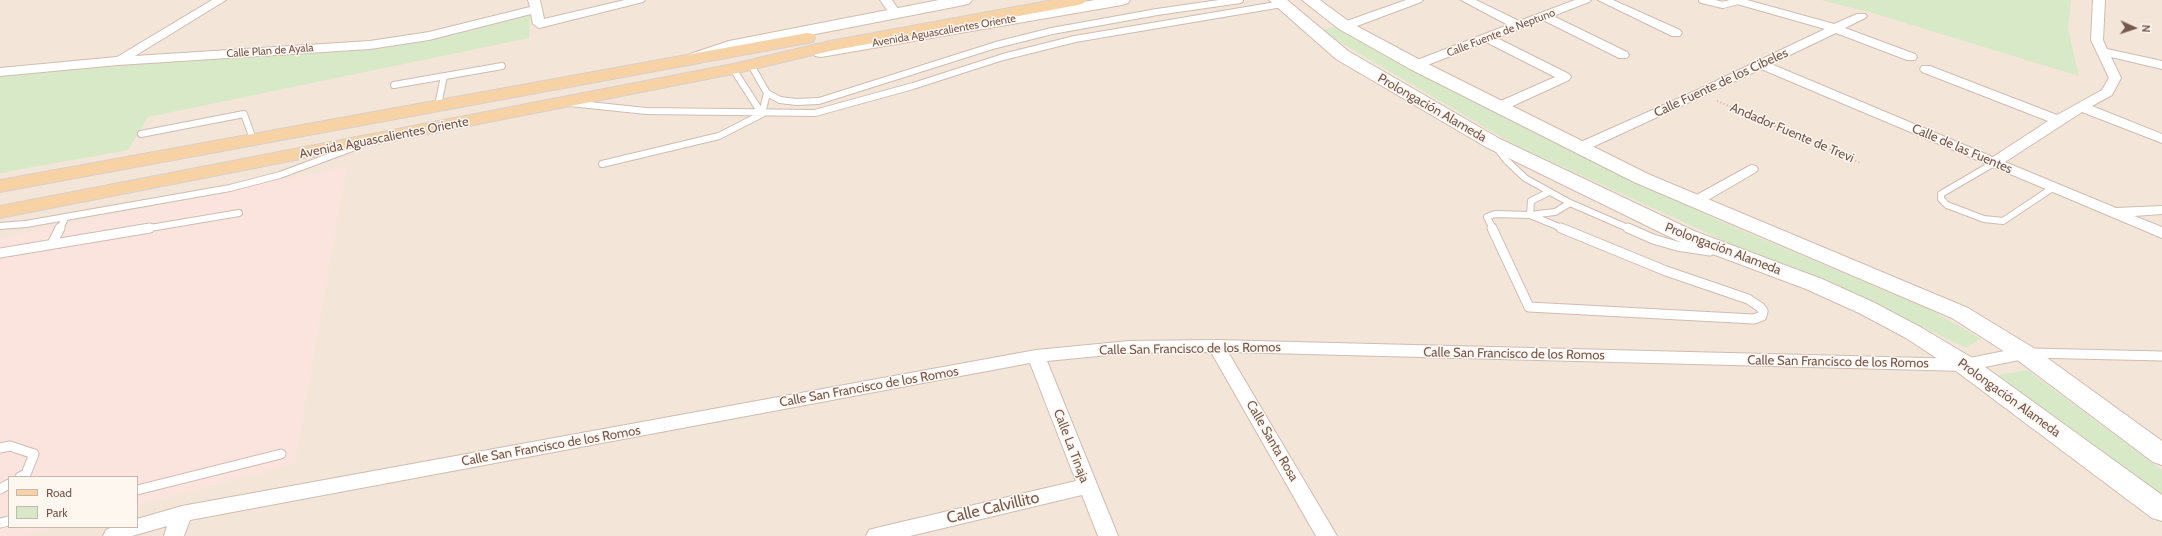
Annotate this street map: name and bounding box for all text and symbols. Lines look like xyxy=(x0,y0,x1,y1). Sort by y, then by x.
street label: Calle Fuente de Neptuno xyxy=(1445,6,1557,60)
north arrow xyxy=(2114,8,2154,48)
street label: Avenida Aguascalientes Oriente xyxy=(871,12,1017,50)
text: N xyxy=(2139,24,2153,33)
street label: Calle Plan de Ayala xyxy=(226,41,314,61)
street label: Calle Fuente de los Cibeles xyxy=(1652,45,1790,121)
street label: Prolongación Alameda xyxy=(1375,70,1489,146)
street label: Andador Fuente de Trevi xyxy=(1728,100,1856,166)
street label: Avenida Aguascalientes Oriente xyxy=(298,114,470,162)
street label: Calle de las Fuentes xyxy=(1909,121,2015,177)
street label: Prolongación Alameda xyxy=(1663,220,1783,278)
street label: Calle San Francisco de los Romos xyxy=(1099,340,1281,358)
street label: Calle San Francisco de los Romos xyxy=(1423,345,1605,363)
street label: Calle San Francisco de los Romos xyxy=(1747,353,1929,371)
street label: Prolongación Alameda xyxy=(1955,355,2063,441)
street label: Calle San Francisco de los Romos xyxy=(778,364,960,410)
street label: Calle Santa Rosa xyxy=(1243,398,1301,484)
street label: Calle La Tinaja xyxy=(1050,407,1092,485)
street label: Calle San Francisco de los Romos xyxy=(460,423,642,469)
legend xyxy=(8,476,138,528)
text: Road xyxy=(46,485,72,500)
street label: Calle Calvillito xyxy=(945,488,1041,528)
text: Park xyxy=(46,505,68,520)

